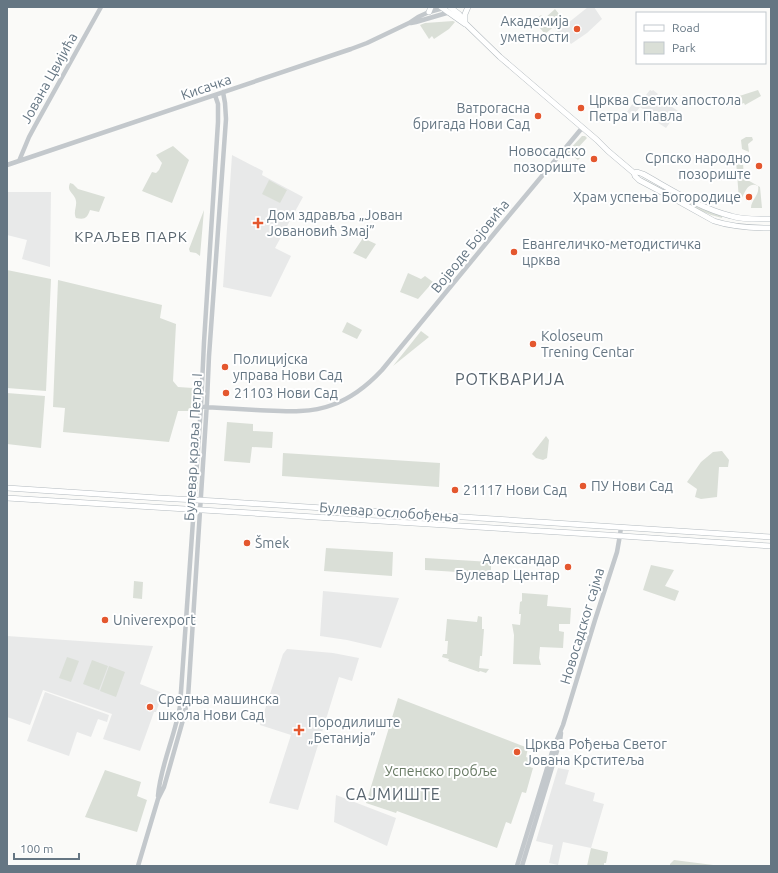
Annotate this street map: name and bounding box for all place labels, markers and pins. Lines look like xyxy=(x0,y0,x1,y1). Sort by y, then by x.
place label: Академија уметности xyxy=(501,13,569,45)
marker: Академија уметности xyxy=(572,24,582,34)
place label: Црква Светих апостола Петра и Павла xyxy=(589,92,741,124)
place label: Ватрогасна бригада Нови Сад xyxy=(413,100,530,132)
marker: Црква Светих апостола Петра и Павла xyxy=(576,103,586,113)
marker: Ватрогасна бригада Нови Сад xyxy=(533,111,543,121)
place label: Новосадско позориште xyxy=(509,143,586,175)
place label: Српско народно позориште xyxy=(645,150,751,182)
marker: Новосадско позориште xyxy=(589,154,599,164)
marker: Српско народно позориште xyxy=(754,161,764,171)
place label: Храм успења Богородице xyxy=(573,189,741,205)
marker: Храм успења Богородице xyxy=(744,192,754,202)
place label: Дом здравља „Јован Јовановић Змај” xyxy=(267,207,403,239)
marker: Дом здравља „Јован Јовановић Змај” xyxy=(252,217,264,229)
place label: Евангеличко-методистичка црква xyxy=(522,236,701,268)
marker: Евангеличко-методистичка црква xyxy=(509,247,519,257)
place label: Koloseum Trening Centar xyxy=(541,328,635,360)
marker: Koloseum Trening Centar xyxy=(528,339,538,349)
place label: Полицијска управа Нови Сад xyxy=(233,351,342,383)
marker: Полицијска управа Нови Сад xyxy=(220,362,230,372)
place label: 21103 Нови Сад xyxy=(234,385,338,401)
marker: 21103 Нови Сад xyxy=(221,388,231,398)
place label: ПУ Нови Сад xyxy=(591,478,673,494)
marker: ПУ Нови Сад xyxy=(578,481,588,491)
place label: 21117 Нови Сад xyxy=(463,482,567,498)
marker: 21117 Нови Сад xyxy=(450,485,460,495)
place label: Šmek xyxy=(255,534,289,551)
marker: Šmek xyxy=(242,538,252,548)
place label: Александар Булевар Центар xyxy=(455,551,560,583)
marker: Александар Булевар Центар xyxy=(563,562,573,572)
place label: Univerexport xyxy=(113,612,196,628)
marker: Univerexport xyxy=(100,615,110,625)
place label: Средња машинска школа Нови Сад xyxy=(158,691,279,723)
marker: Средња машинска школа Нови Сад xyxy=(145,702,155,712)
place label: Породилиште „Бетанија” xyxy=(308,714,401,746)
marker: Породилиште „Бетанија” xyxy=(293,724,305,736)
place label: Црква Рођења Светог Јована Крститеља xyxy=(525,736,667,768)
marker: Црква Рођења Светог Јована Крститеља xyxy=(512,747,522,757)

